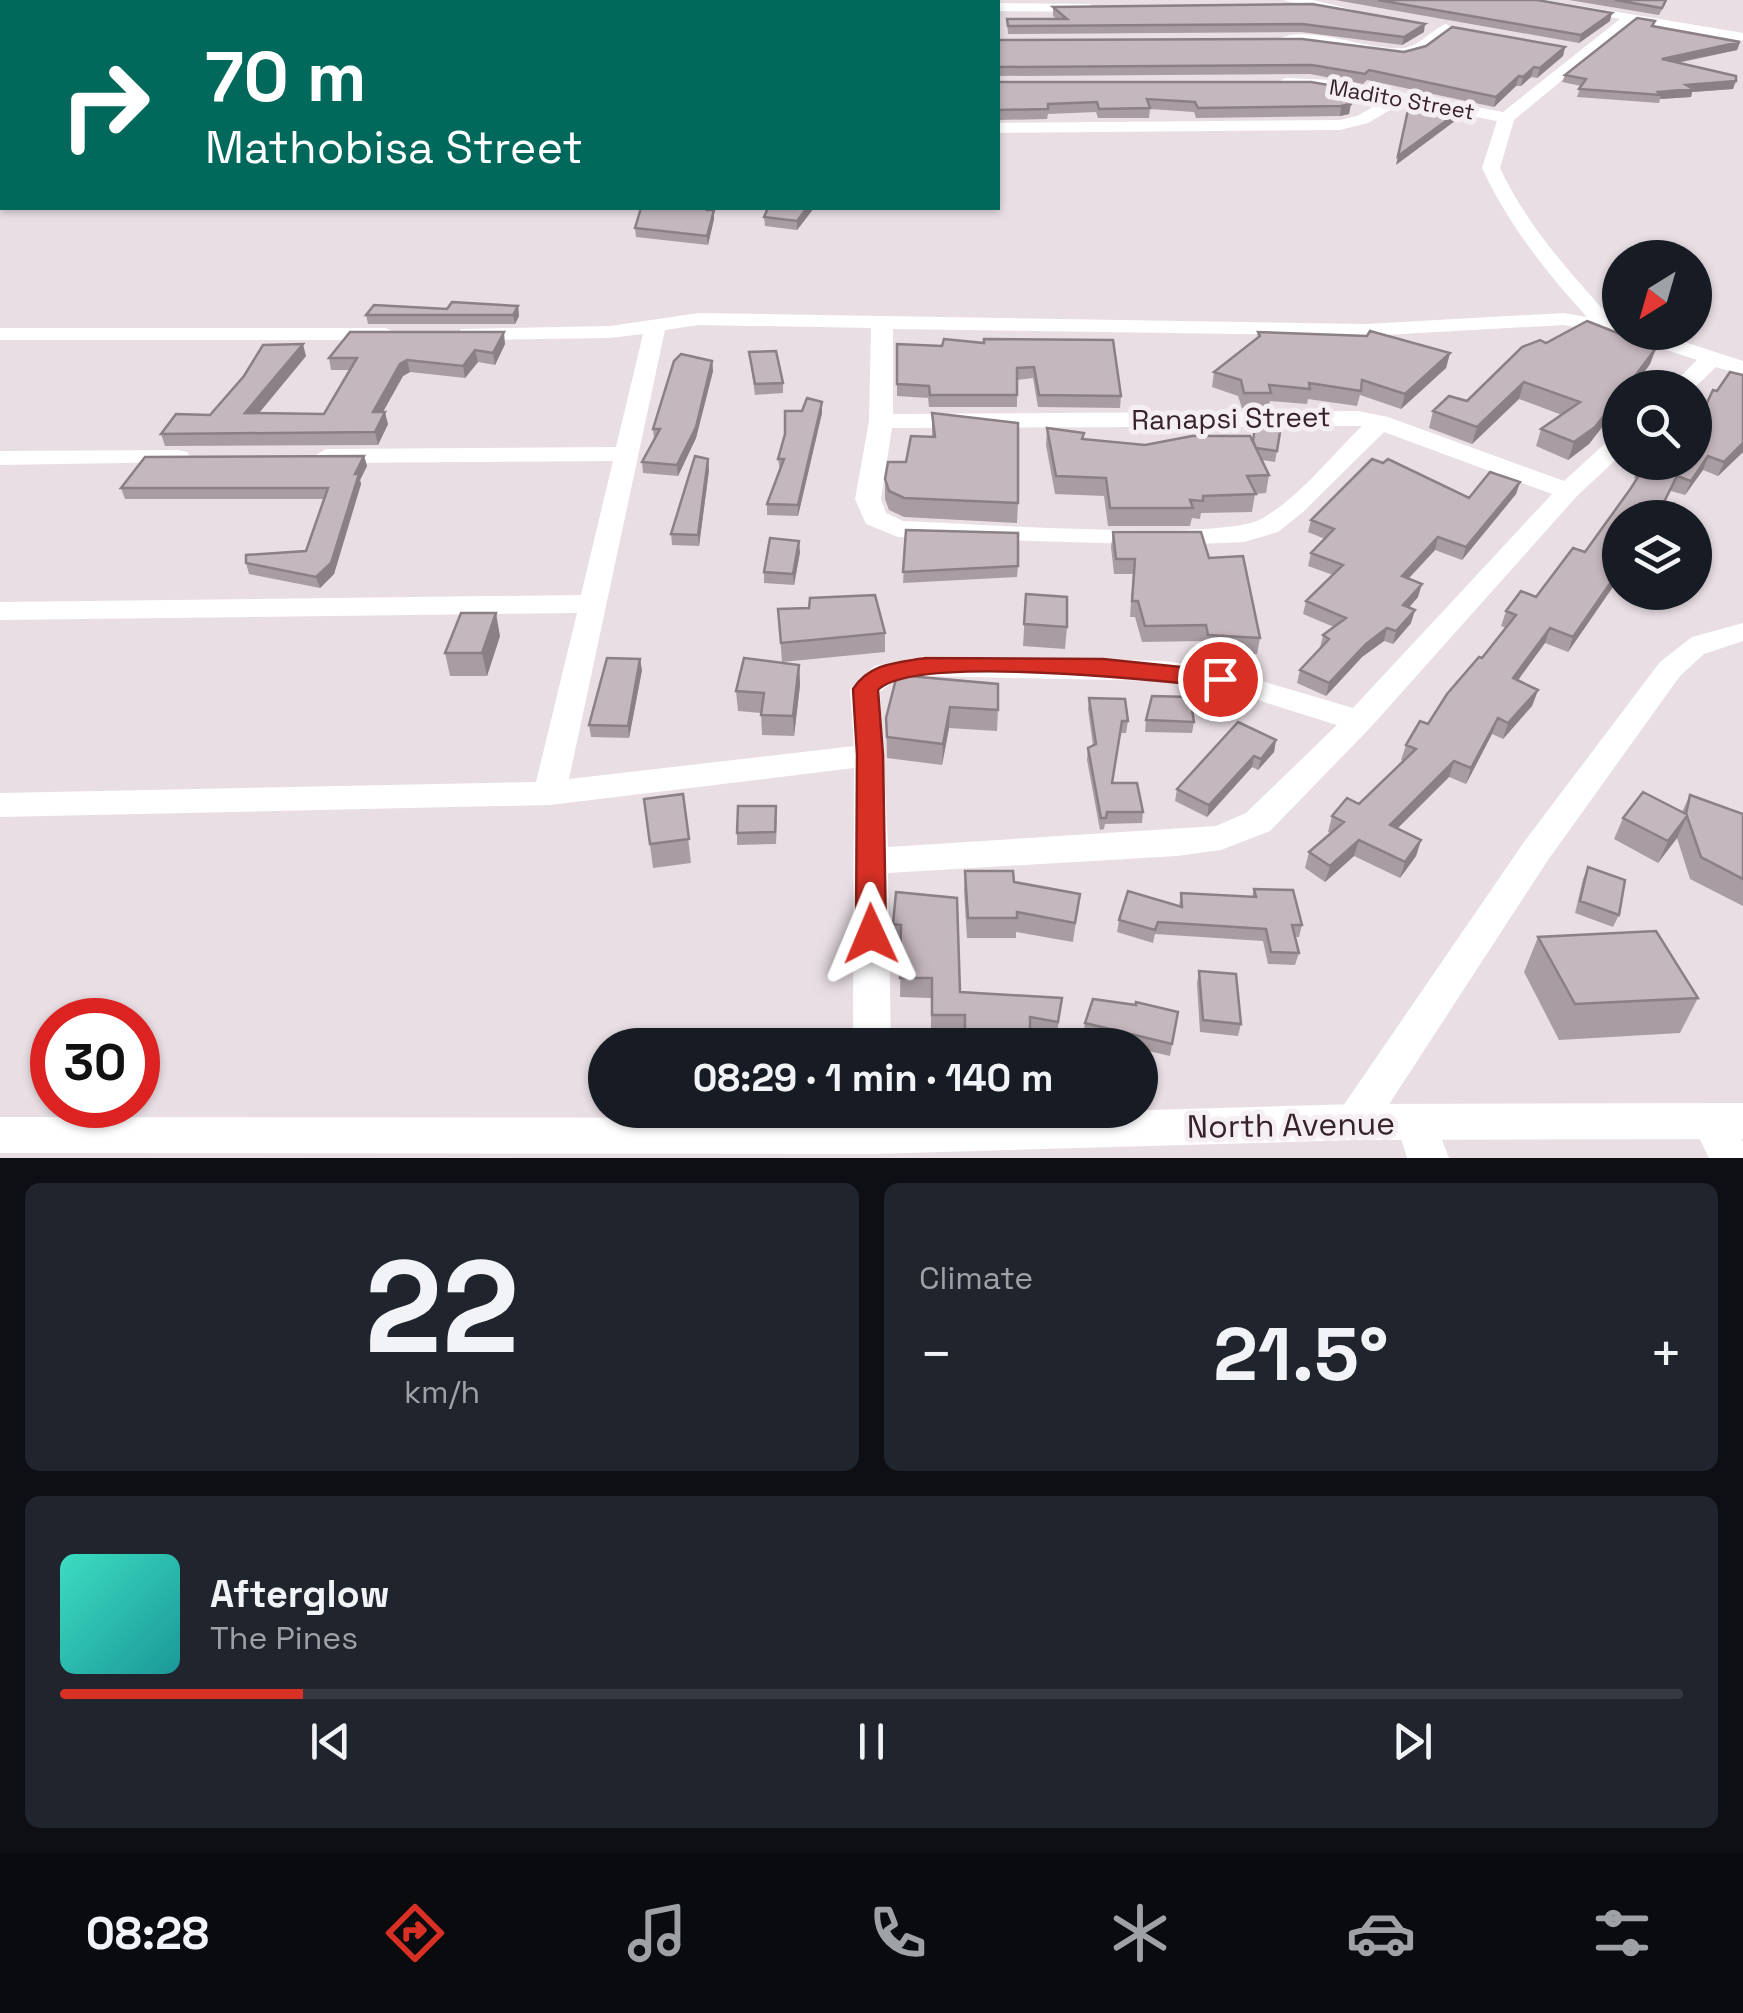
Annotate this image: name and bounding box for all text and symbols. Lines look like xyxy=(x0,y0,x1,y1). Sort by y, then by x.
text: 70 m xyxy=(205,32,366,121)
icon: right xyxy=(40,40,170,170)
street label: Madito Street xyxy=(1327,72,1477,126)
text: Mathobisa Street xyxy=(205,119,583,176)
north arrow xyxy=(1602,240,1712,350)
map controls xyxy=(1602,240,1712,610)
button: search xyxy=(1602,370,1712,480)
street label: Ranapsi Street xyxy=(1131,398,1331,438)
button: layers xyxy=(1602,500,1712,610)
pin xyxy=(1178,637,1263,722)
icon: arrive xyxy=(1193,652,1248,707)
position arrow xyxy=(819,882,923,986)
speed limit sign: 30 xyxy=(30,998,160,1128)
text: 08:29 · 1 min · 140 m xyxy=(693,1054,1053,1102)
street label: North Avenue xyxy=(1187,1103,1395,1147)
text: 22 xyxy=(365,1224,519,1390)
text: Climate xyxy=(919,1258,1033,1298)
text: 21.5° xyxy=(1213,1306,1389,1402)
text: − xyxy=(919,1319,953,1389)
text: + xyxy=(1649,1319,1683,1389)
text: km/h xyxy=(404,1372,480,1412)
text: Afterglow xyxy=(210,1570,390,1618)
text: The Pines xyxy=(210,1618,358,1658)
icon: previous xyxy=(303,1714,358,1769)
icon: pause xyxy=(844,1714,899,1769)
icon: next xyxy=(1385,1714,1440,1769)
icon: directions xyxy=(380,1898,450,1968)
icon: music xyxy=(622,1898,692,1968)
icon: phone xyxy=(863,1898,933,1968)
icon: climate xyxy=(1105,1898,1175,1968)
icon: car xyxy=(1346,1898,1416,1968)
icon: filters xyxy=(1587,1898,1657,1968)
text: 08:28 xyxy=(86,1905,209,1962)

